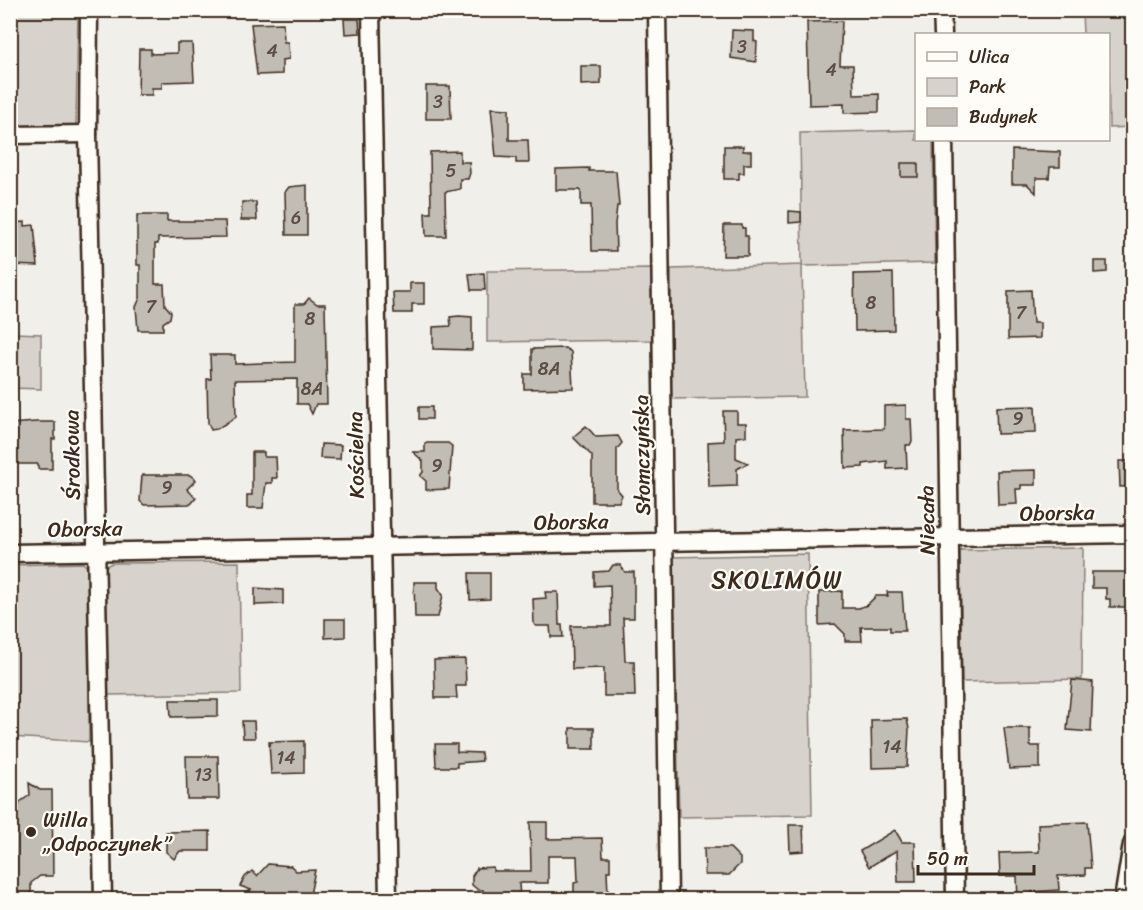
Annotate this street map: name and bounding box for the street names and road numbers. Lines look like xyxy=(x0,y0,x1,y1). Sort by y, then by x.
street label: Słomczyńska xyxy=(622,394,662,516)
street label: Środkowa xyxy=(52,409,92,501)
street label: Kościelna xyxy=(336,411,376,499)
street label: Niecała xyxy=(907,484,947,555)
street label: Oborska xyxy=(1019,493,1095,533)
street label: Oborska xyxy=(533,502,609,542)
street label: Oborska xyxy=(47,509,123,549)

